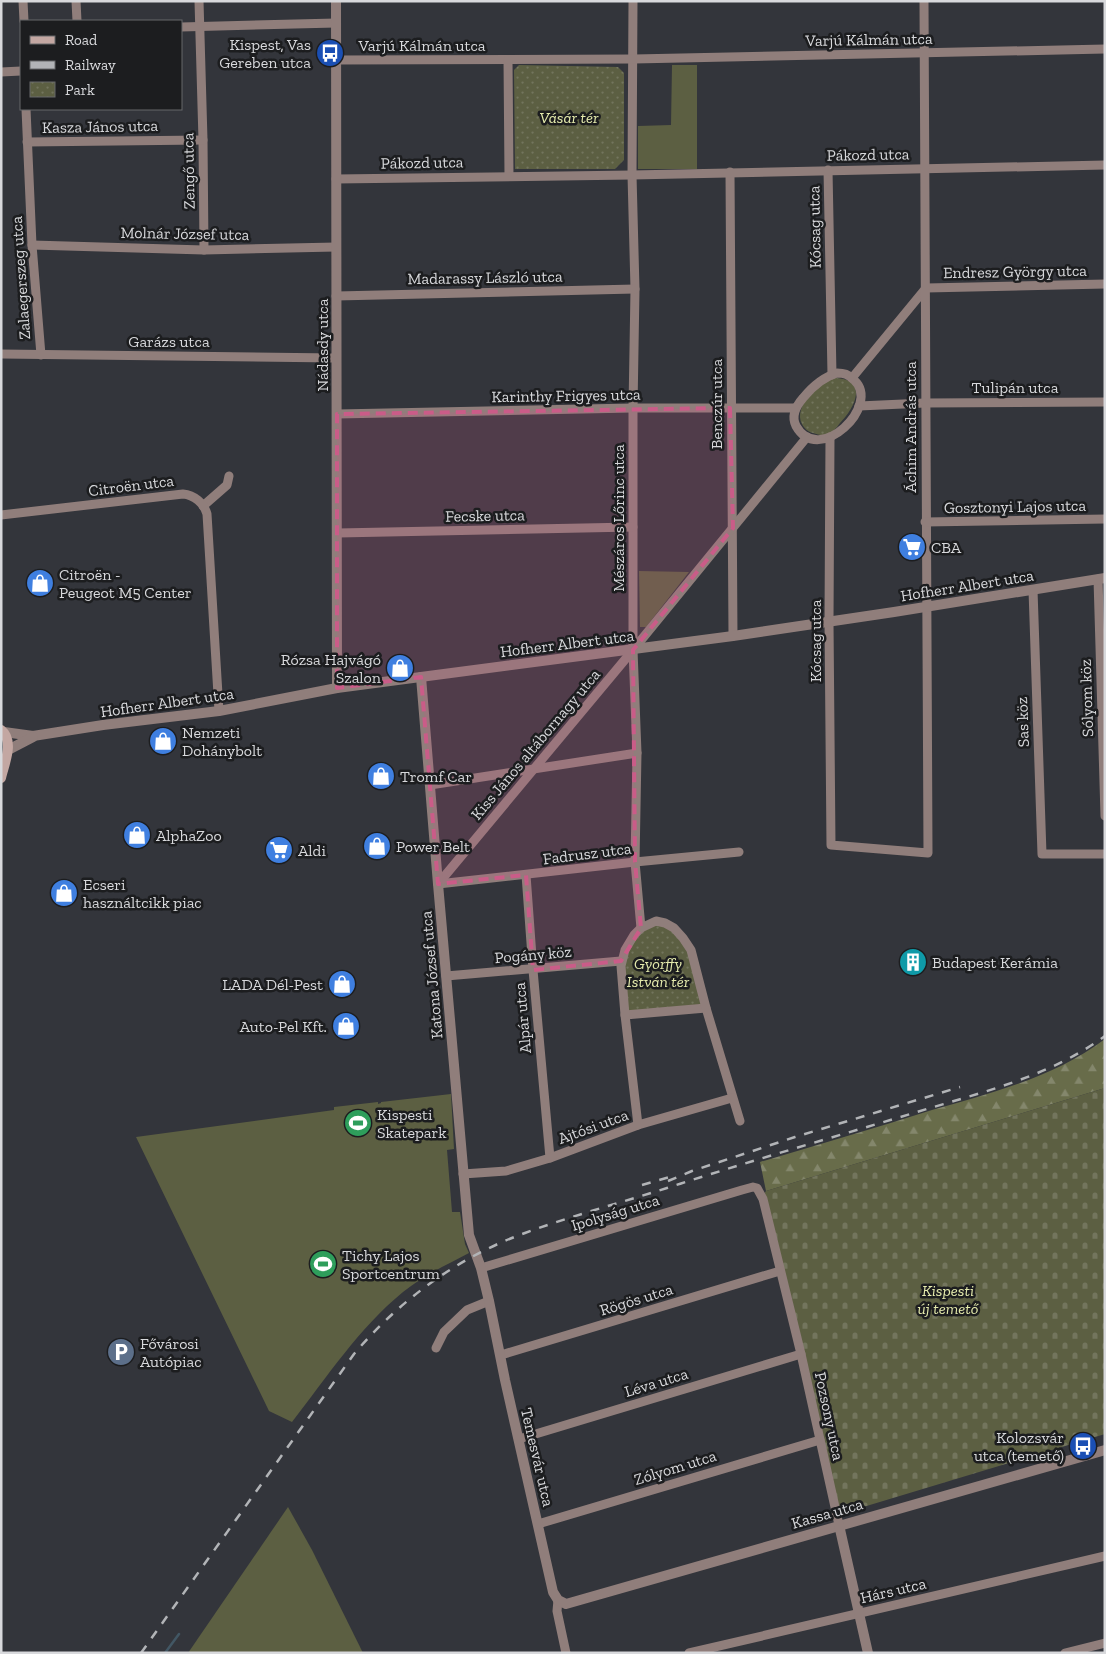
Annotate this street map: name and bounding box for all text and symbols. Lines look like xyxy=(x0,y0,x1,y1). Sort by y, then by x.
legend xyxy=(20,20,182,110)
street label: Varjú Kálmán utca xyxy=(804,29,933,50)
text: Road xyxy=(65,31,98,49)
place label: Kispest, Vas Gereben utca xyxy=(219,35,311,72)
street label: Varjú Kálmán utca xyxy=(357,36,486,55)
bus stop icon: Kispest, Vas Gereben utca xyxy=(315,38,345,68)
text: Railway xyxy=(65,56,116,74)
text: Park xyxy=(65,81,95,99)
park label: Vásár tér xyxy=(540,108,599,127)
street label: Kasza János utca xyxy=(42,116,158,137)
street label: Zengő utca xyxy=(178,132,199,209)
street label: Pákozd utca xyxy=(826,144,910,165)
street label: Pákozd utca xyxy=(380,152,464,173)
street label: Kócsag utca xyxy=(804,185,825,269)
street label: Zalaegerszeg utca xyxy=(7,215,34,340)
street label: Molnár József utca xyxy=(120,223,250,244)
street label: Endresz György utca xyxy=(943,261,1087,282)
street label: Madarassy László utca xyxy=(407,267,563,288)
street label: Nádasdy utca xyxy=(313,298,332,391)
street label: Garázs utca xyxy=(128,332,210,351)
street label: Benczúr utca xyxy=(707,359,726,449)
street label: Áchim András utca xyxy=(901,361,920,493)
street label: Tulipán utca xyxy=(972,378,1059,397)
street label: Karinthy Frigyes utca xyxy=(491,385,641,406)
street label: Mészáros Lőrinc utca xyxy=(609,444,628,592)
street label: Citroën utca xyxy=(87,471,175,500)
street label: Gosztonyi Lajos utca xyxy=(944,496,1087,517)
street label: Fecske utca xyxy=(445,505,525,526)
supermarket icon: CBA xyxy=(897,532,927,562)
place label: CBA xyxy=(931,538,962,557)
place label: Citroën - Peugeot M5 Center xyxy=(59,565,192,602)
street label: Hofherr Albert utca xyxy=(899,566,1035,605)
shop icon: Citroën - Peugeot M5 Center xyxy=(25,568,55,598)
street label: Kócsag utca xyxy=(806,599,825,682)
street label: Hofherr Albert utca xyxy=(499,626,635,661)
place label: Rózsa Hajvágó Szalon xyxy=(281,650,382,687)
shop icon: Rózsa Hajvágó Szalon xyxy=(385,653,415,683)
street label: Sólyom köz xyxy=(1076,659,1097,737)
street label: Kiss János altábornagy utca xyxy=(467,665,604,824)
street label: Hofherr Albert utca xyxy=(99,684,235,721)
street label: Sas köz xyxy=(1012,696,1033,748)
place label: Nemzeti Dohánybolt xyxy=(182,723,262,760)
shop icon: Nemzeti Dohánybolt xyxy=(148,726,178,756)
shop icon: Tromf Car xyxy=(366,761,396,791)
place label: Tromf Car xyxy=(400,767,472,786)
shop icon: AlphaZoo xyxy=(122,820,152,850)
place label: AlphaZoo xyxy=(156,826,222,845)
shop icon: Power Belt xyxy=(362,831,392,861)
supermarket icon: Aldi xyxy=(264,835,294,865)
place label: Power Belt xyxy=(396,837,470,856)
street label: Fadrusz utca xyxy=(542,839,633,868)
place label: Aldi xyxy=(298,841,326,860)
place label: Ecseri használtcikk piac xyxy=(83,875,202,912)
shop icon: Ecseri használtcikk piac xyxy=(49,878,79,908)
street label: Katona József utca xyxy=(416,910,447,1040)
street label: Pogány köz xyxy=(494,942,572,967)
building icon: Budapest Kerámia xyxy=(898,947,928,977)
place label: Budapest Kerámia xyxy=(932,953,1058,972)
park label: Györffy István tér xyxy=(627,954,690,991)
shop icon: LADA Dél-Pest xyxy=(327,969,357,999)
place label: LADA Dél-Pest xyxy=(222,975,323,994)
street label: Alpár utca xyxy=(510,981,535,1054)
shop icon: Auto-Pel Kft. xyxy=(331,1011,361,1041)
place label: Auto-Pel Kft. xyxy=(240,1017,327,1036)
place label: Kispesti Skatepark xyxy=(377,1105,447,1142)
street label: Ajtósi utca xyxy=(555,1105,631,1148)
sports icon: Kispesti Skatepark xyxy=(343,1108,373,1138)
street label: Ipolyság utca xyxy=(569,1190,662,1235)
place label: Tichy Lajos Sportcentrum xyxy=(342,1246,440,1283)
sports icon: Tichy Lajos Sportcentrum xyxy=(308,1249,338,1279)
street label: Rögös utca xyxy=(597,1279,675,1320)
park label: Kispesti új temető xyxy=(917,1281,979,1318)
place label: Fővárosi Autópiac xyxy=(140,1334,202,1371)
parking icon: Fővárosi Autópiac xyxy=(106,1337,136,1367)
street label: Léva utca xyxy=(622,1364,690,1401)
street label: Pozsony utca xyxy=(811,1370,848,1462)
street label: Temesvár utca xyxy=(517,1406,558,1509)
place label: Kolozsvár utca (temető) xyxy=(974,1428,1064,1465)
bus stop icon: Kolozsvár utca (temető) xyxy=(1068,1431,1098,1461)
street label: Zólyom utca xyxy=(632,1446,719,1489)
street label: Kassa utca xyxy=(789,1494,865,1533)
street label: Hárs utca xyxy=(858,1574,928,1607)

